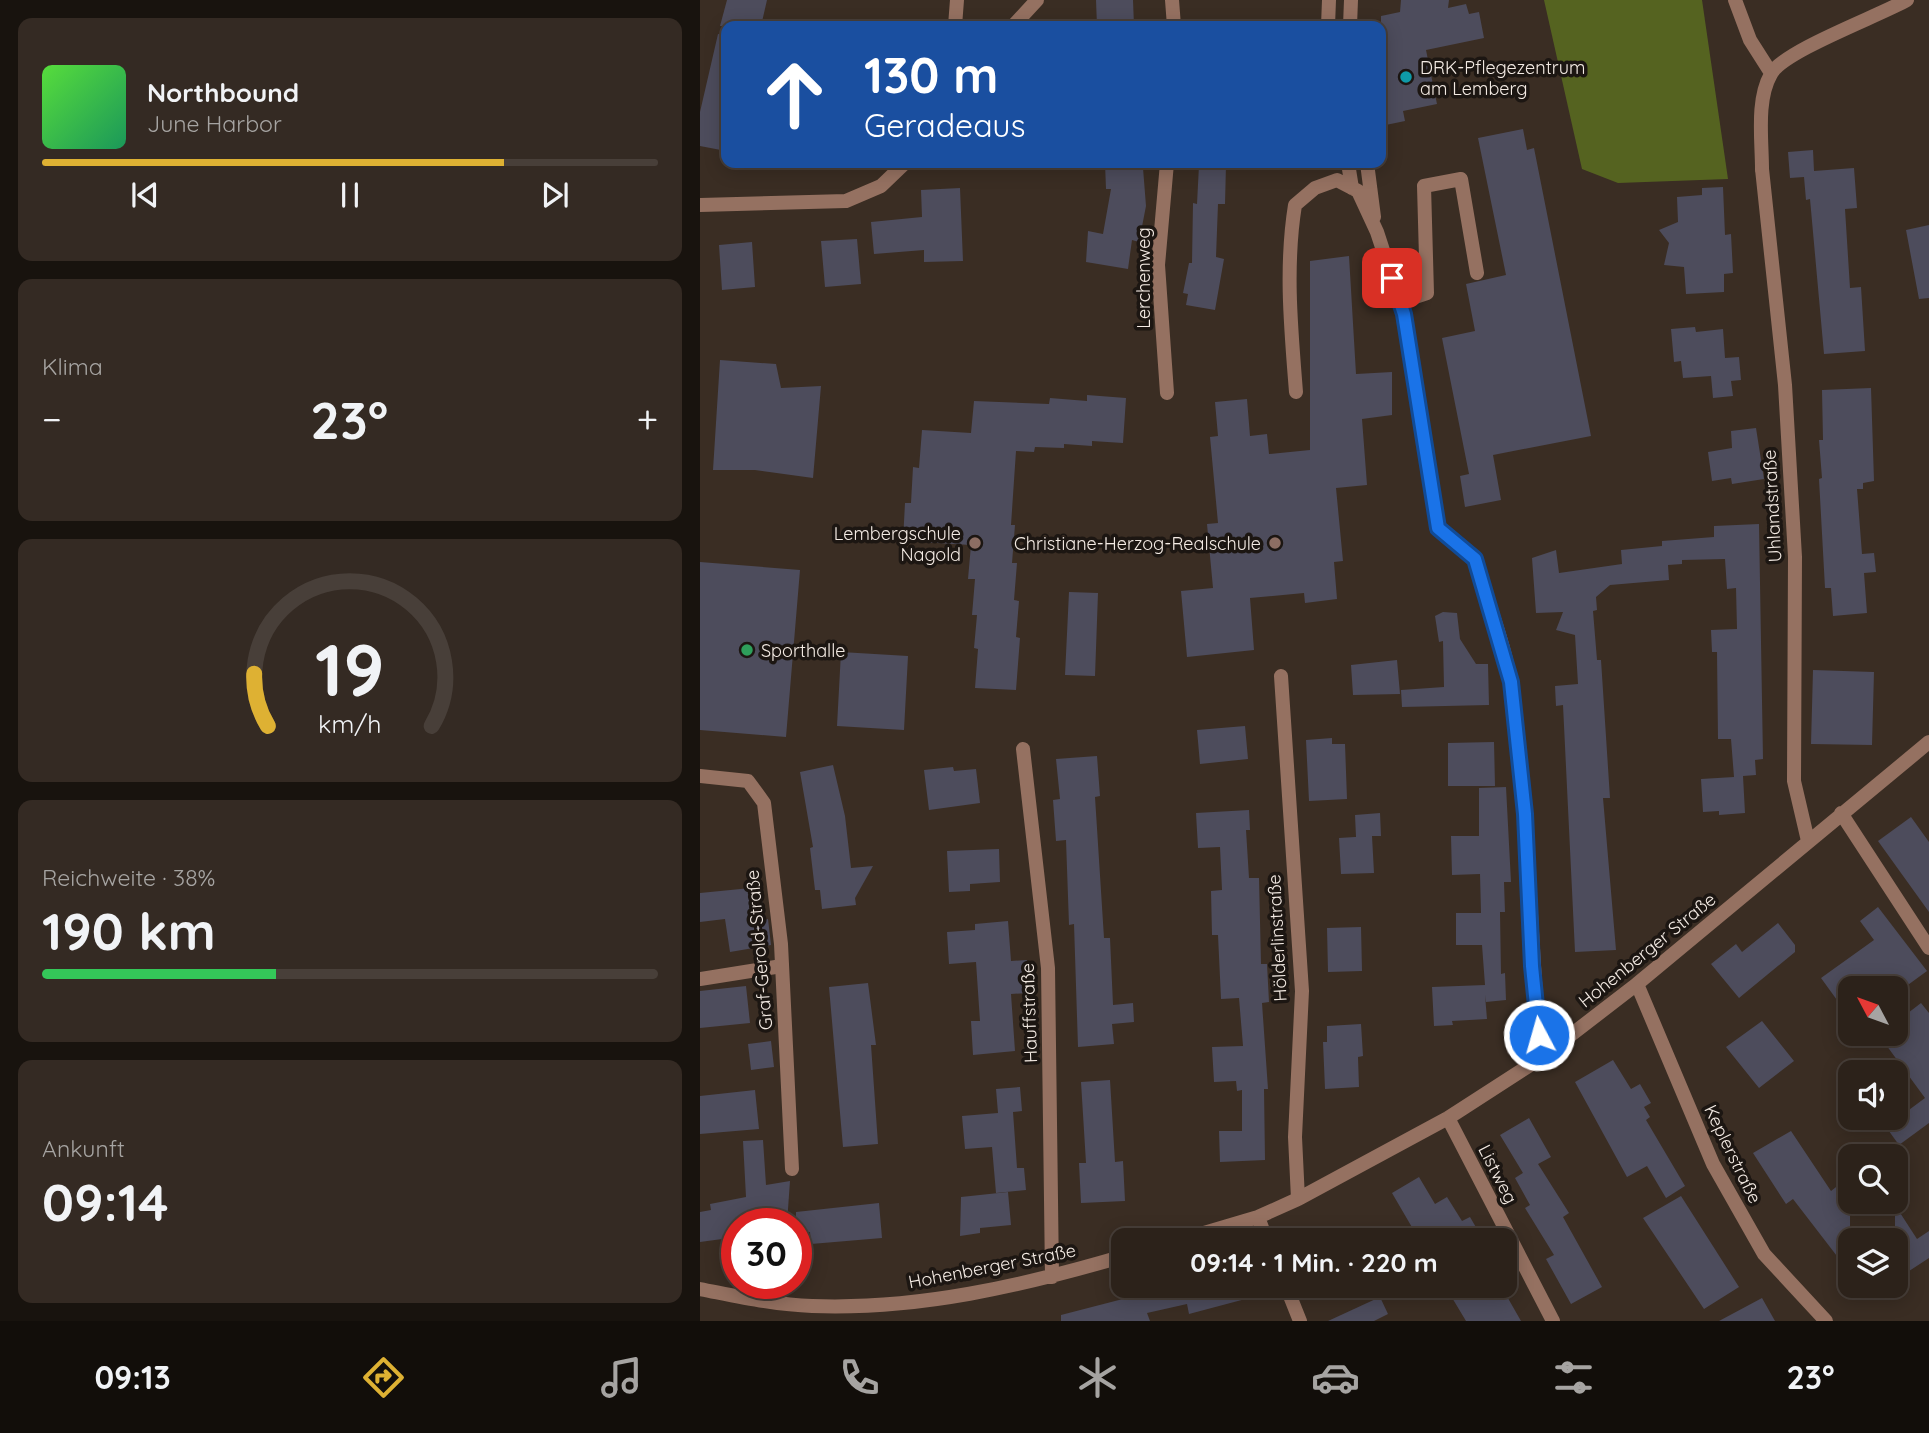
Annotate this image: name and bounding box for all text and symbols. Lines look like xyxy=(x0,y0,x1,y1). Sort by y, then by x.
text: 130 m xyxy=(864,44,998,105)
icon: ahead xyxy=(749,49,840,140)
place label: DRK-Pflegezentrum am Lemberg xyxy=(1420,56,1585,100)
marker: DRK-Pflegezentrum am Lemberg xyxy=(1398,69,1414,85)
text: Northbound xyxy=(147,76,299,109)
text: Geradeaus xyxy=(864,105,1026,145)
text: June Harbor xyxy=(147,109,282,138)
icon: previous xyxy=(126,176,164,214)
icon: pause xyxy=(331,176,369,214)
icon: next xyxy=(536,176,574,214)
street label: Lerchenweg xyxy=(1132,227,1155,329)
pin xyxy=(1362,248,1422,308)
icon: arrive xyxy=(1373,259,1411,297)
text: Klima xyxy=(42,352,103,381)
text: 23° xyxy=(310,387,388,452)
text: − xyxy=(42,395,62,443)
text: + xyxy=(637,395,658,443)
street label: Uhlandstraße xyxy=(1758,449,1786,563)
place label: Lembergschule Nagold xyxy=(834,522,961,566)
place label: Christiane-Herzog-Realschule xyxy=(1014,532,1261,555)
marker: Lembergschule Nagold xyxy=(967,535,983,551)
marker: Christiane-Herzog-Realschule xyxy=(1267,535,1283,551)
text: 19 xyxy=(315,624,385,715)
place label: Sporthalle xyxy=(761,639,845,662)
marker: Sporthalle xyxy=(739,642,755,658)
text: km/h xyxy=(318,708,382,739)
text: Reichweite · 38% xyxy=(42,863,215,892)
street label: Graf-Gerold-Straße xyxy=(741,869,777,1031)
street label: Hölderlinstraße xyxy=(1262,874,1292,1002)
street label: Hohenberger Straße xyxy=(1574,888,1720,1012)
text: 190 km xyxy=(42,898,216,963)
street label: Hauffstraße xyxy=(1016,963,1042,1063)
north arrow xyxy=(1838,976,1908,1046)
map controls xyxy=(1838,976,1908,1298)
position arrow xyxy=(1502,998,1576,1072)
button: sound xyxy=(1838,1060,1908,1130)
street label: Keplerstraße xyxy=(1699,1101,1767,1207)
text: Ankunft xyxy=(42,1134,125,1163)
street label: Listweg xyxy=(1473,1140,1523,1208)
button: search xyxy=(1838,1144,1908,1214)
text: 09:14 xyxy=(42,1169,168,1234)
speed limit sign: 30 xyxy=(721,1208,812,1299)
button: layers xyxy=(1838,1228,1908,1298)
street label: Hohenberger Straße xyxy=(906,1238,1078,1294)
text: 09:14 · 1 Min. · 220 m xyxy=(1190,1246,1438,1279)
icon: directions xyxy=(359,1353,408,1402)
icon: music xyxy=(597,1353,646,1402)
icon: phone xyxy=(835,1353,884,1402)
icon: climate xyxy=(1073,1353,1122,1402)
icon: car xyxy=(1311,1353,1360,1402)
icon: filters xyxy=(1549,1353,1598,1402)
text: 09:13 xyxy=(94,1357,171,1397)
text: 23° xyxy=(1787,1357,1835,1397)

